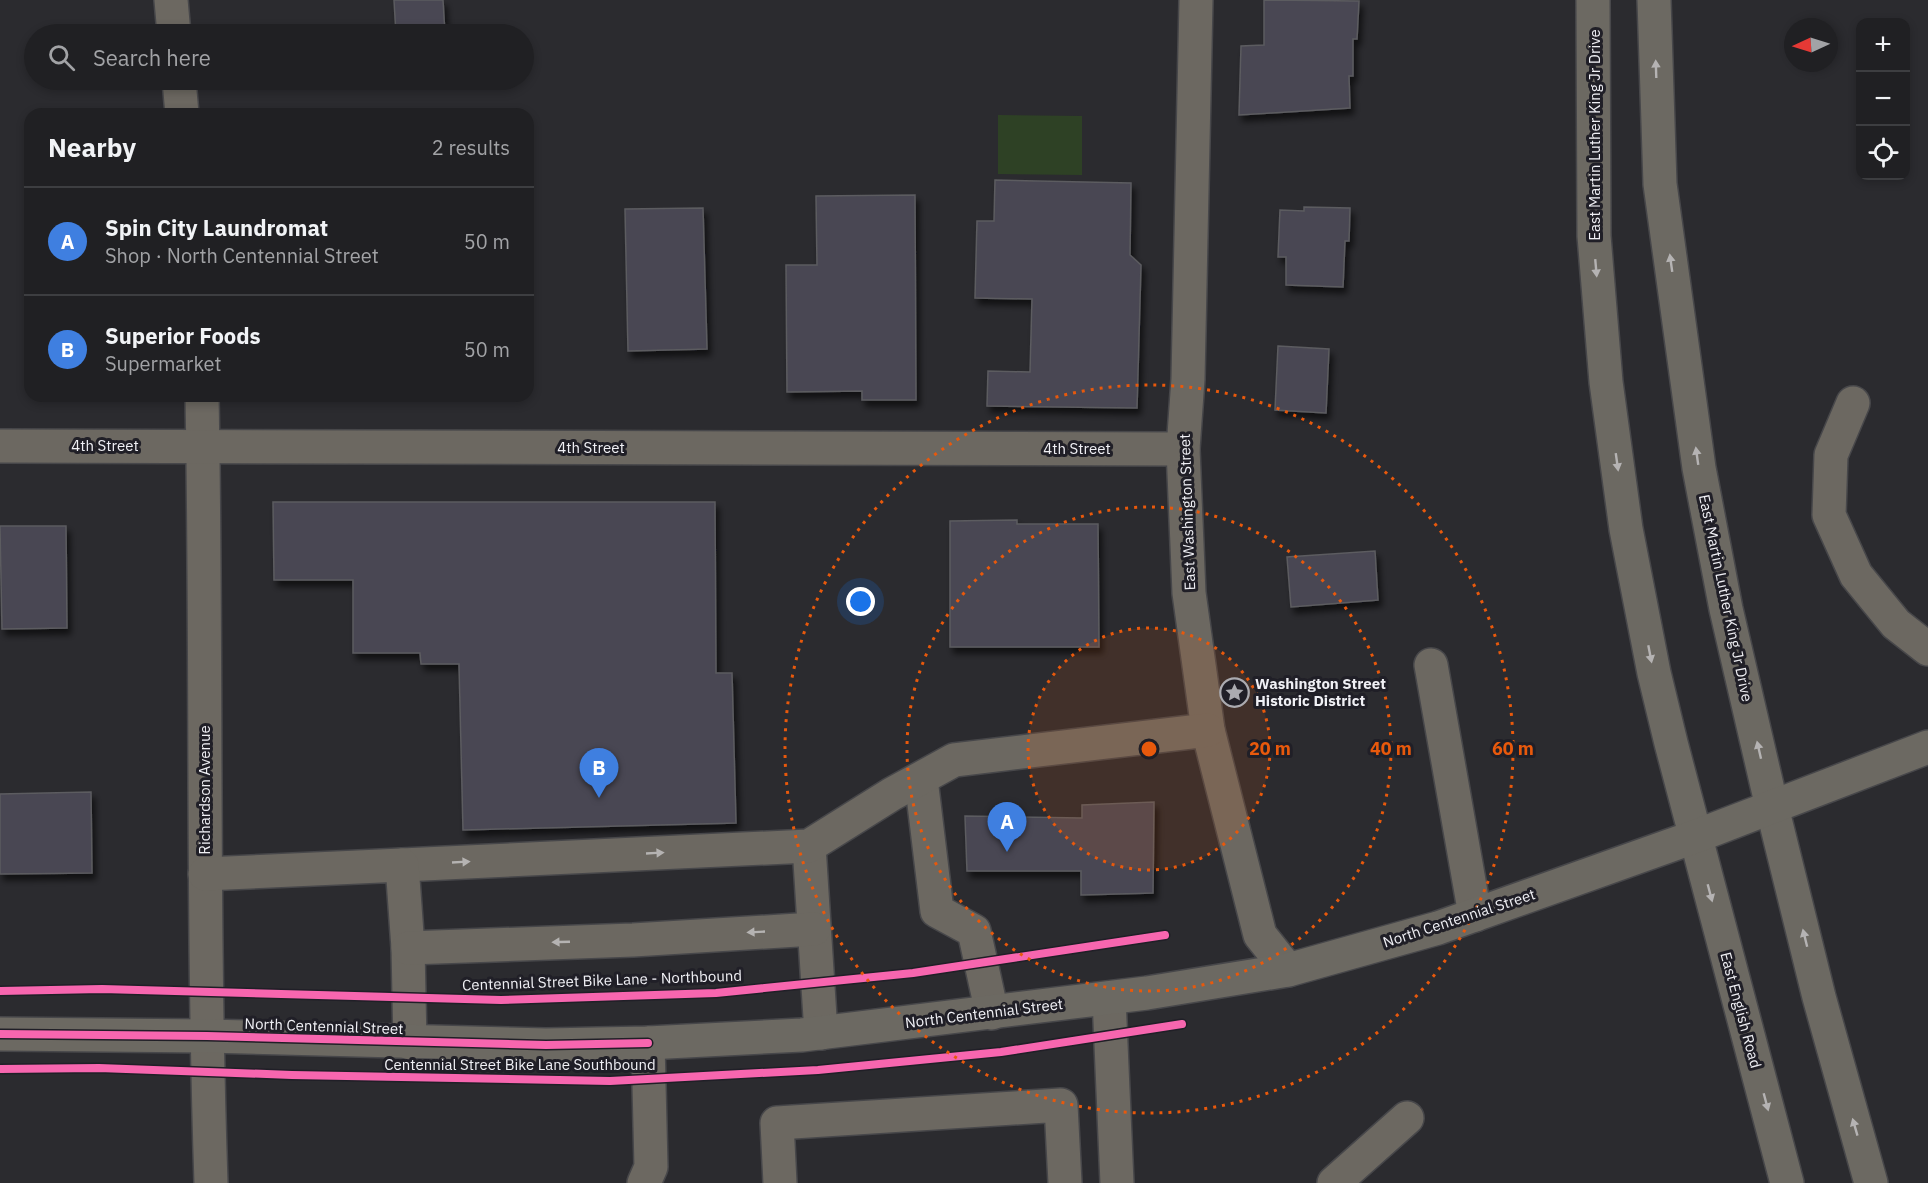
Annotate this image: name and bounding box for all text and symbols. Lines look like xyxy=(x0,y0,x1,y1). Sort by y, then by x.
north arrow xyxy=(1784,18,1838,72)
map controls xyxy=(1856,18,1910,180)
button: + xyxy=(1856,18,1910,72)
search box xyxy=(24,24,534,90)
street label: East Martin Luther King Jr Drive xyxy=(1585,29,1604,241)
icon: search xyxy=(45,41,78,74)
text: Search here xyxy=(93,43,211,72)
one-way arrow xyxy=(1652,59,1661,78)
button: − xyxy=(1856,72,1910,126)
button: locate xyxy=(1856,126,1910,180)
text: Nearby xyxy=(48,130,136,164)
text: 2 results xyxy=(432,134,510,161)
text: Spin City Laundromat xyxy=(105,213,328,242)
text: A xyxy=(61,228,74,255)
text: 50 m xyxy=(464,228,510,255)
text: Shop · North Centennial Street xyxy=(105,242,379,269)
one-way arrow xyxy=(1666,253,1675,272)
one-way arrow xyxy=(1591,259,1601,278)
text: Superior Foods xyxy=(105,321,261,350)
text: B xyxy=(61,336,74,363)
text: 50 m xyxy=(464,336,510,363)
text: Supermarket xyxy=(105,350,222,377)
street label: East Washington Street xyxy=(1175,433,1199,591)
street label: 4th Street xyxy=(71,436,139,455)
street label: 4th Street xyxy=(557,438,625,457)
street label: 4th Street xyxy=(1043,439,1111,458)
one-way arrow xyxy=(1693,447,1702,466)
one-way arrow xyxy=(1612,453,1621,472)
street label: East Martin Luther King Jr Drive xyxy=(1695,493,1757,703)
your location xyxy=(846,587,875,616)
one-way arrow xyxy=(1646,645,1655,664)
place label: Washington Street Historic District xyxy=(1255,674,1386,710)
place icon: Washington Street Historic District xyxy=(1218,676,1250,708)
street label: Richardson Avenue xyxy=(195,725,214,855)
text: 20 m xyxy=(1249,737,1291,760)
text: 40 m xyxy=(1370,737,1412,760)
text: 60 m xyxy=(1492,737,1534,760)
centre of rings xyxy=(1139,739,1159,759)
one-way arrow xyxy=(1754,740,1764,759)
pin: B xyxy=(580,748,618,798)
pin: A xyxy=(988,802,1026,852)
one-way arrow xyxy=(646,848,665,857)
one-way arrow xyxy=(451,858,470,867)
street label: North Centennial Street xyxy=(1380,884,1538,952)
one-way arrow xyxy=(1705,884,1715,902)
one-way arrow xyxy=(747,927,766,937)
one-way arrow xyxy=(1800,929,1810,947)
one-way arrow xyxy=(552,937,571,947)
street label: East English Road xyxy=(1716,950,1766,1070)
street label: Centennial Street Bike Lane - Northbound xyxy=(462,966,742,994)
street label: North Centennial Street xyxy=(904,994,1064,1032)
street label: North Centennial Street xyxy=(244,1014,404,1038)
street label: Centennial Street Bike Lane Southbound xyxy=(384,1055,656,1074)
one-way arrow xyxy=(1761,1093,1771,1111)
one-way arrow xyxy=(1850,1118,1859,1136)

